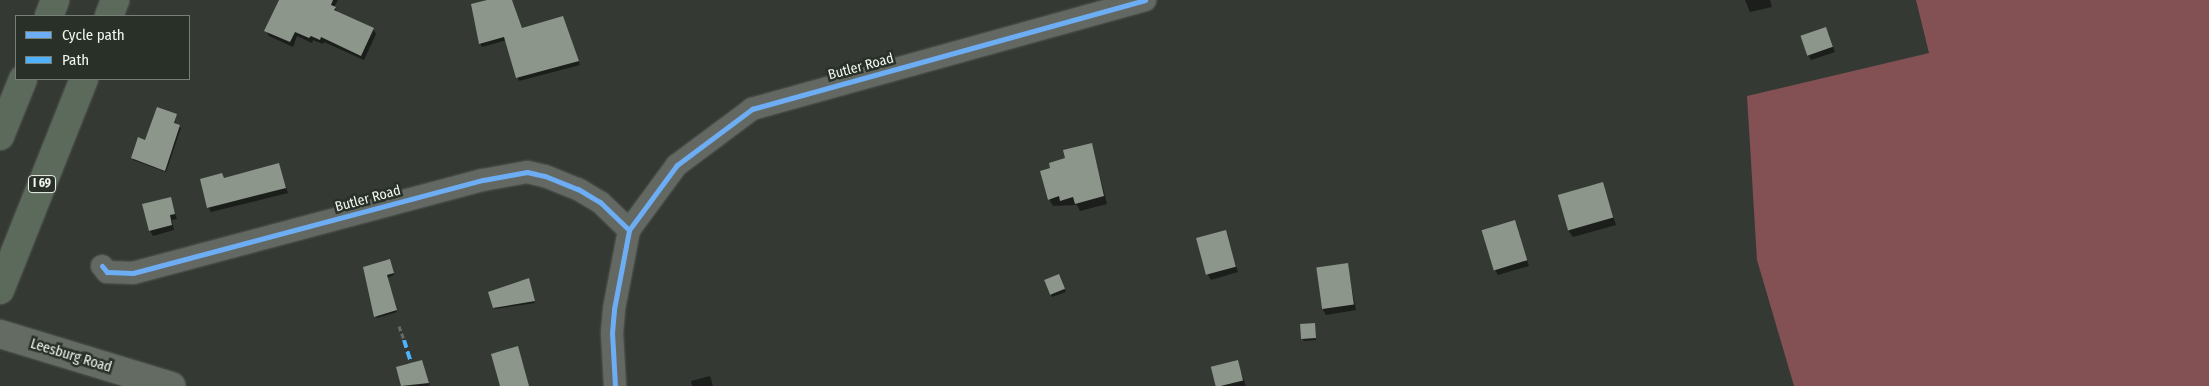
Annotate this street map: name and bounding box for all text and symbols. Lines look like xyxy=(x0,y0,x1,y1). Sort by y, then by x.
legend xyxy=(15,15,190,80)
text: Cycle path xyxy=(62,26,125,44)
street label: Butler Road xyxy=(826,50,896,84)
text: Path xyxy=(62,51,89,69)
road number: I 69 xyxy=(27,174,57,193)
street label: Butler Road xyxy=(333,182,403,216)
street label: Leesburg Road xyxy=(28,336,114,376)

